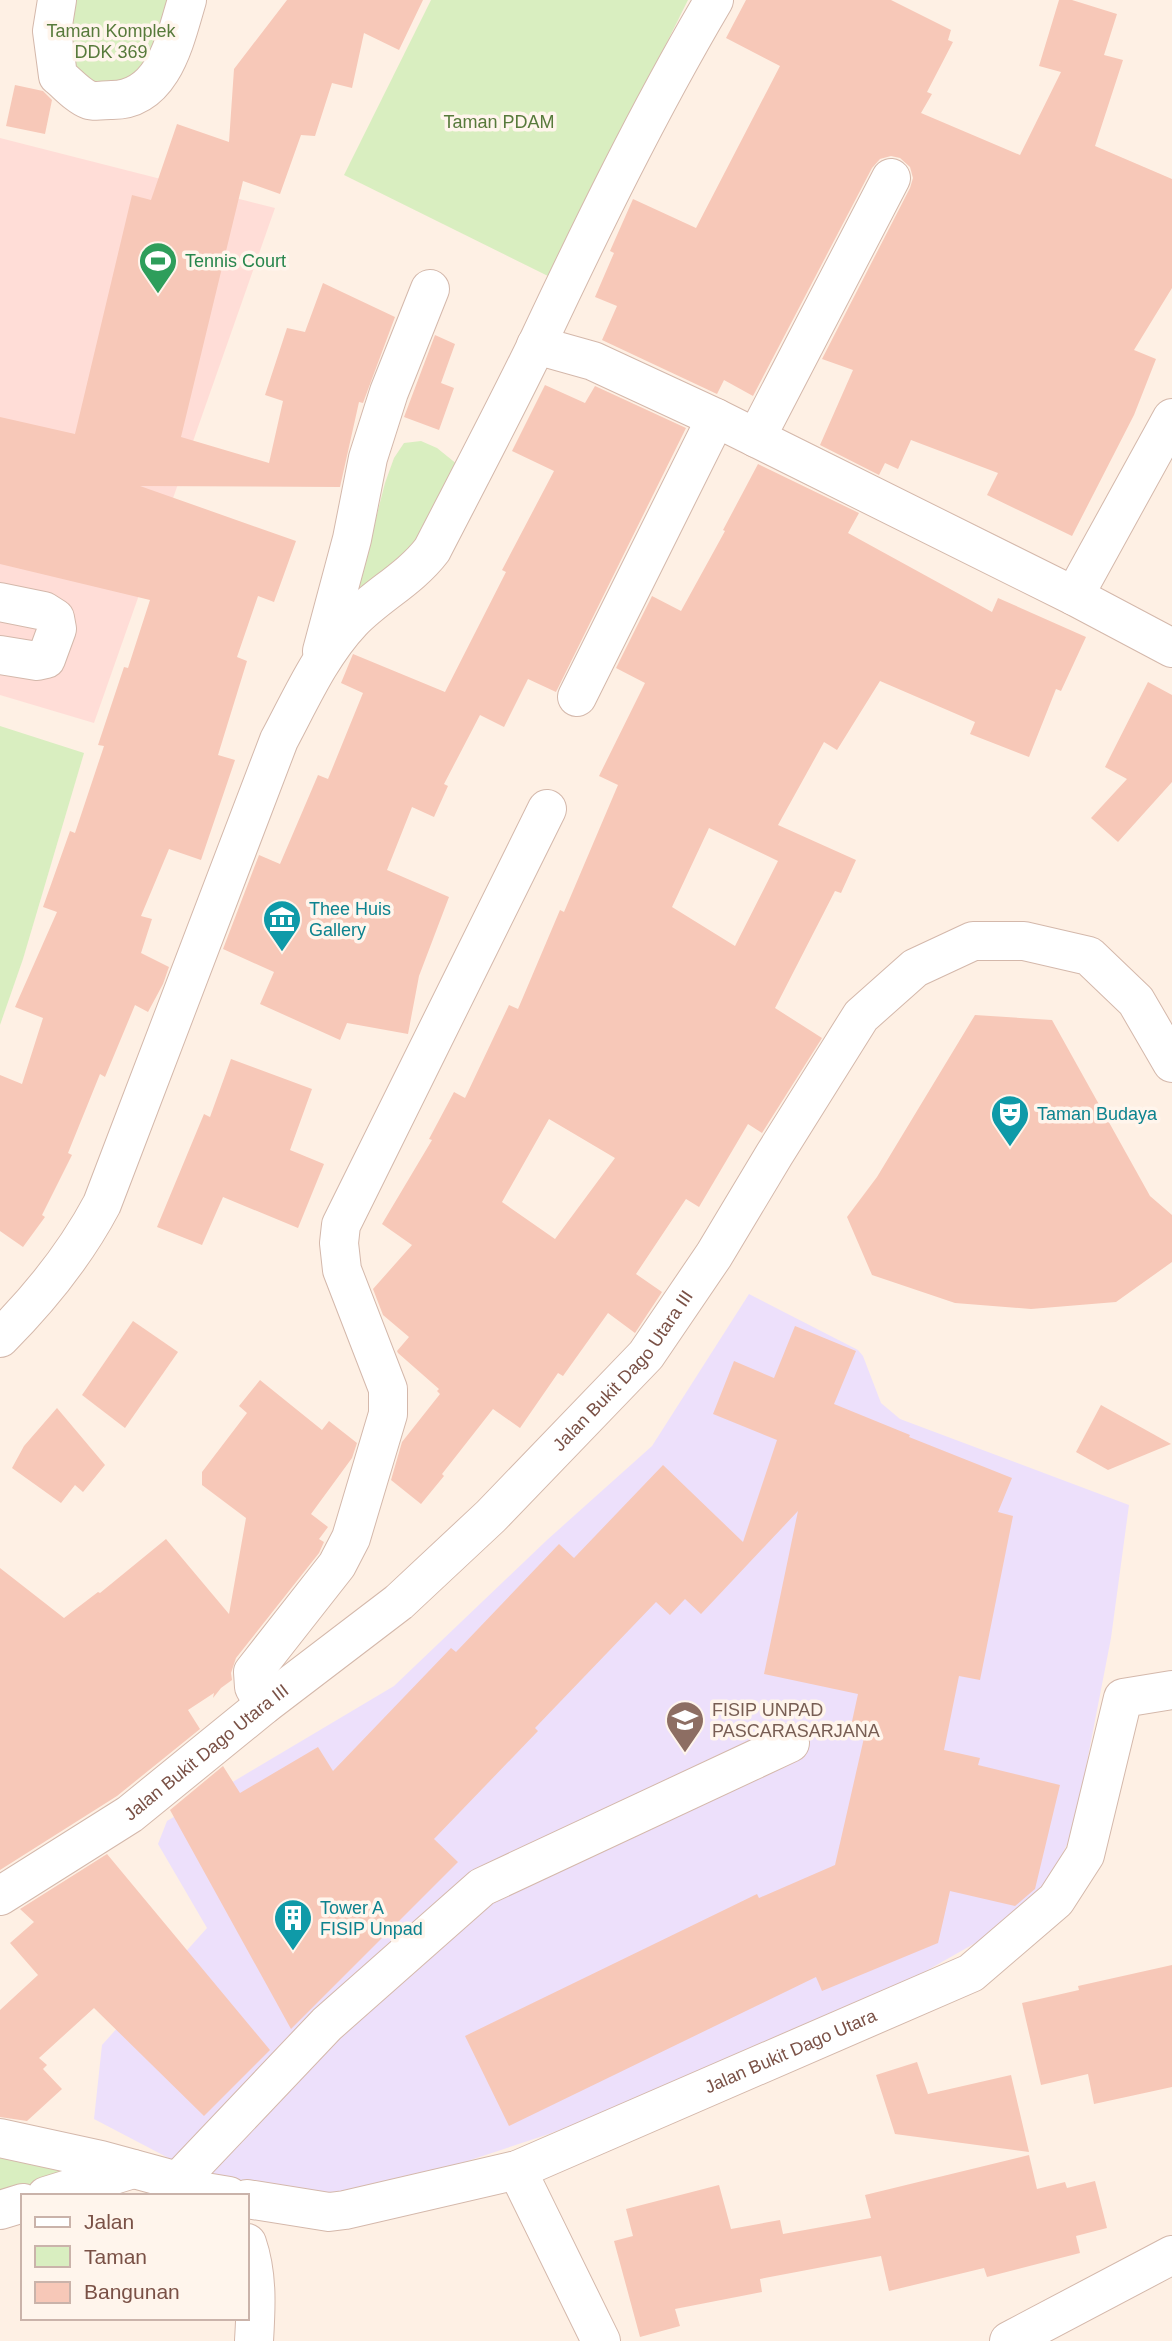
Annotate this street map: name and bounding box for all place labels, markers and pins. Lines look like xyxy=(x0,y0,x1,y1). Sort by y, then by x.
sports icon: Tennis Court xyxy=(137,240,179,295)
place label: Tennis Court xyxy=(185,251,286,271)
museum icon: Thee Huis Gallery xyxy=(261,898,303,953)
place label: Thee Huis Gallery xyxy=(309,899,391,940)
theatre icon: Taman Budaya xyxy=(989,1093,1031,1148)
place label: Taman Budaya xyxy=(1037,1104,1158,1124)
school or university icon: FISIP UNPAD PASCARASARJANA xyxy=(664,1699,706,1754)
place label: FISIP UNPAD PASCARASARJANA xyxy=(712,1700,880,1741)
building icon: Tower A FISIP Unpad xyxy=(272,1897,314,1952)
place label: Tower A FISIP Unpad xyxy=(320,1898,423,1939)

